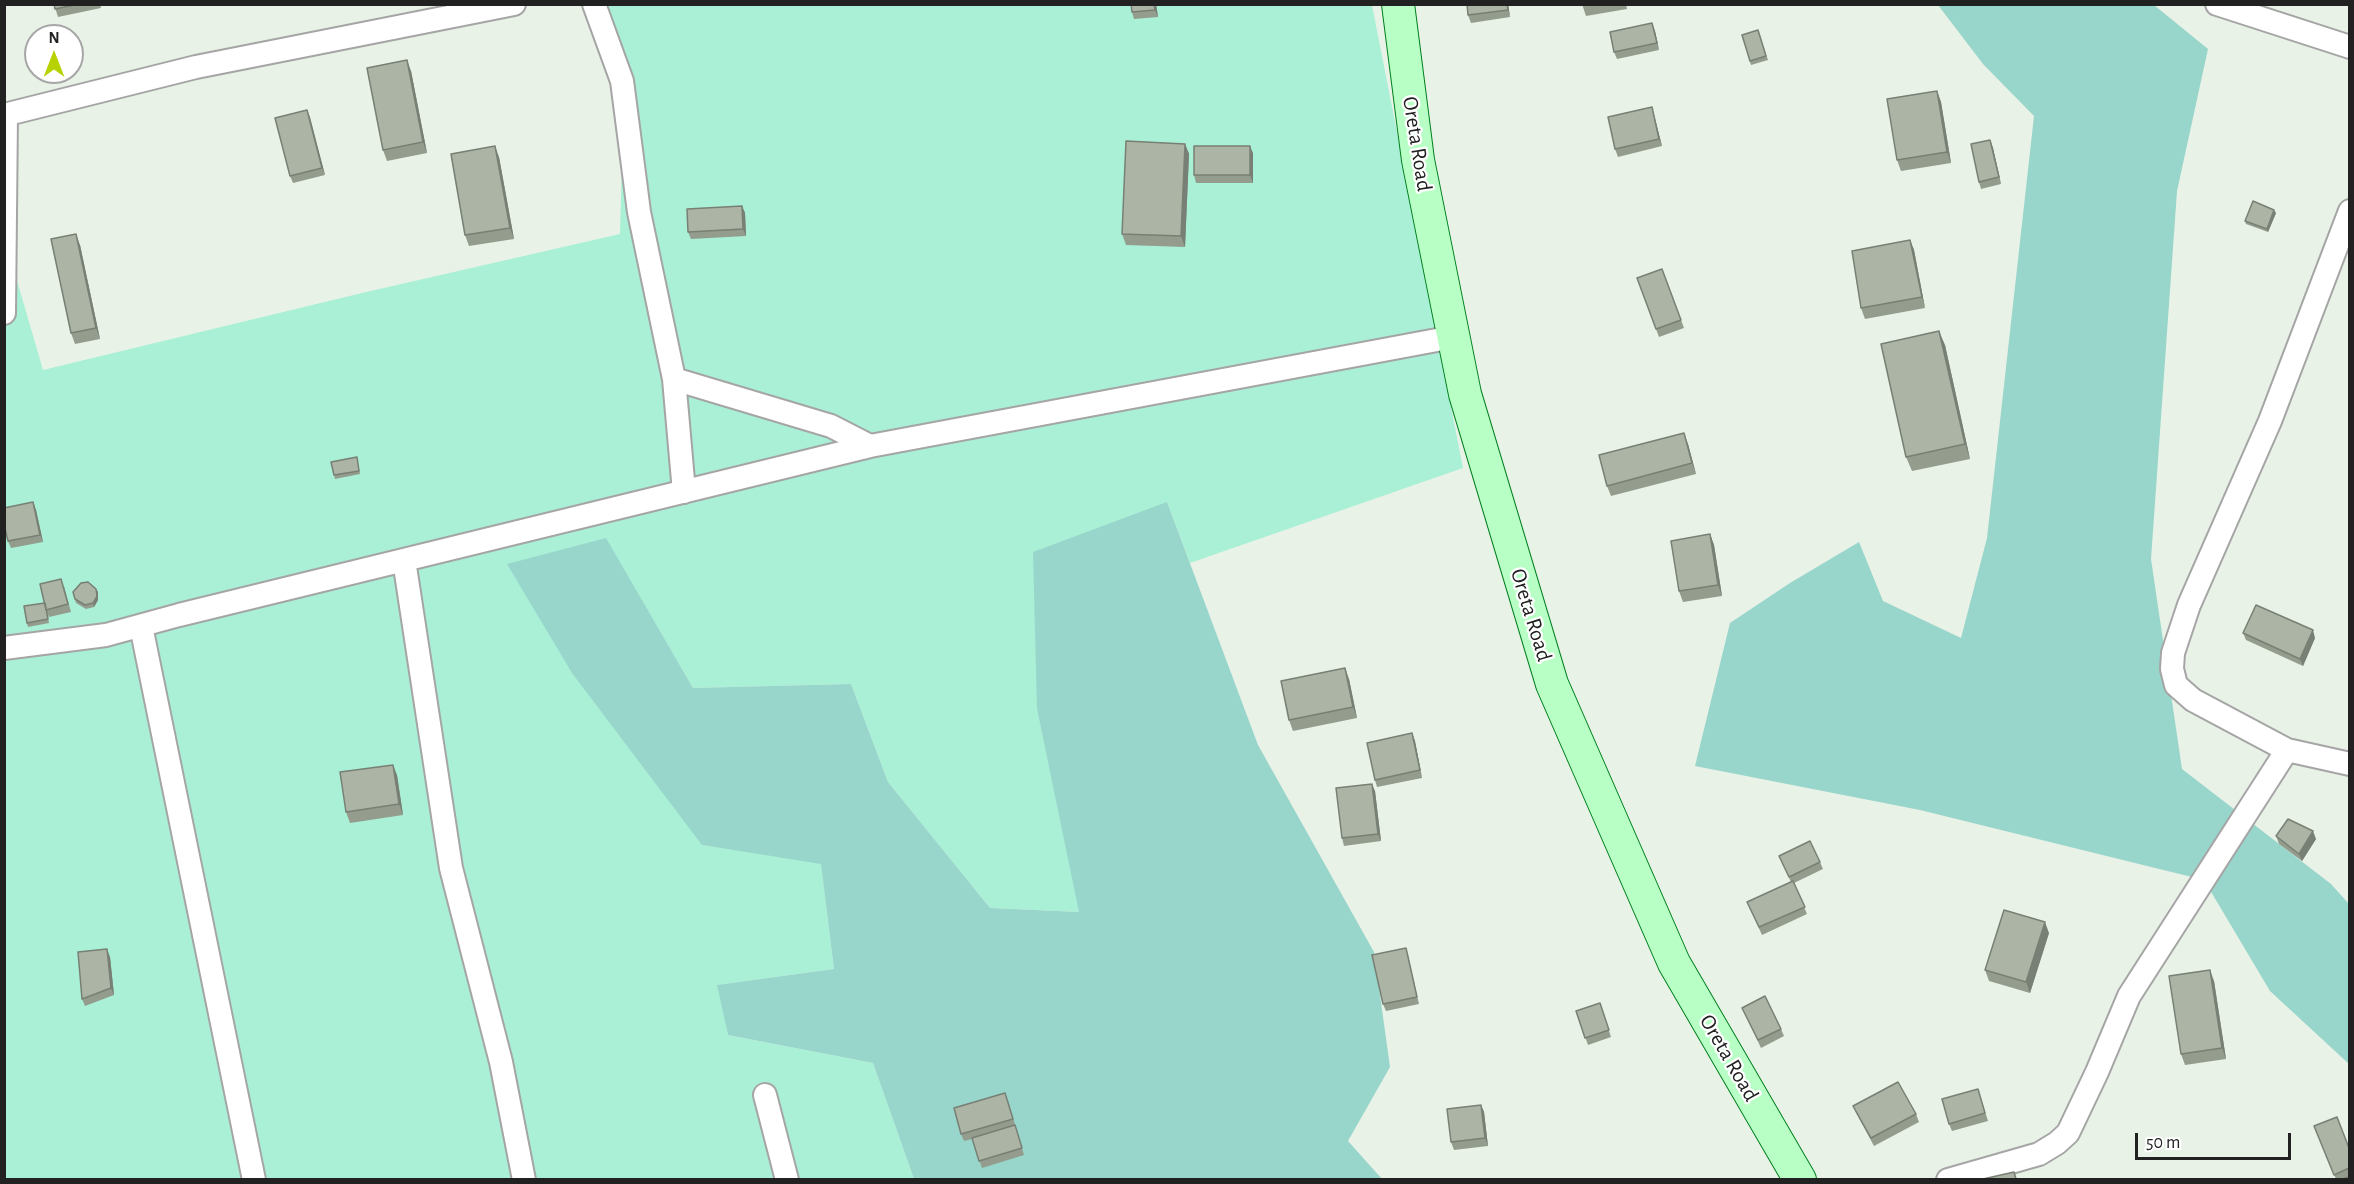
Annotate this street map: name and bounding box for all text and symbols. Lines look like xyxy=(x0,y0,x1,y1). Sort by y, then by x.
north arrow xyxy=(24,24,84,84)
text: N xyxy=(48,30,60,46)
street label: Oreta Road xyxy=(1396,95,1438,193)
street label: Oreta Road xyxy=(1504,565,1558,665)
street label: Oreta Road xyxy=(1694,1010,1764,1106)
scale bar xyxy=(2138,1121,2294,1159)
text: 50 m xyxy=(2146,1134,2180,1152)

